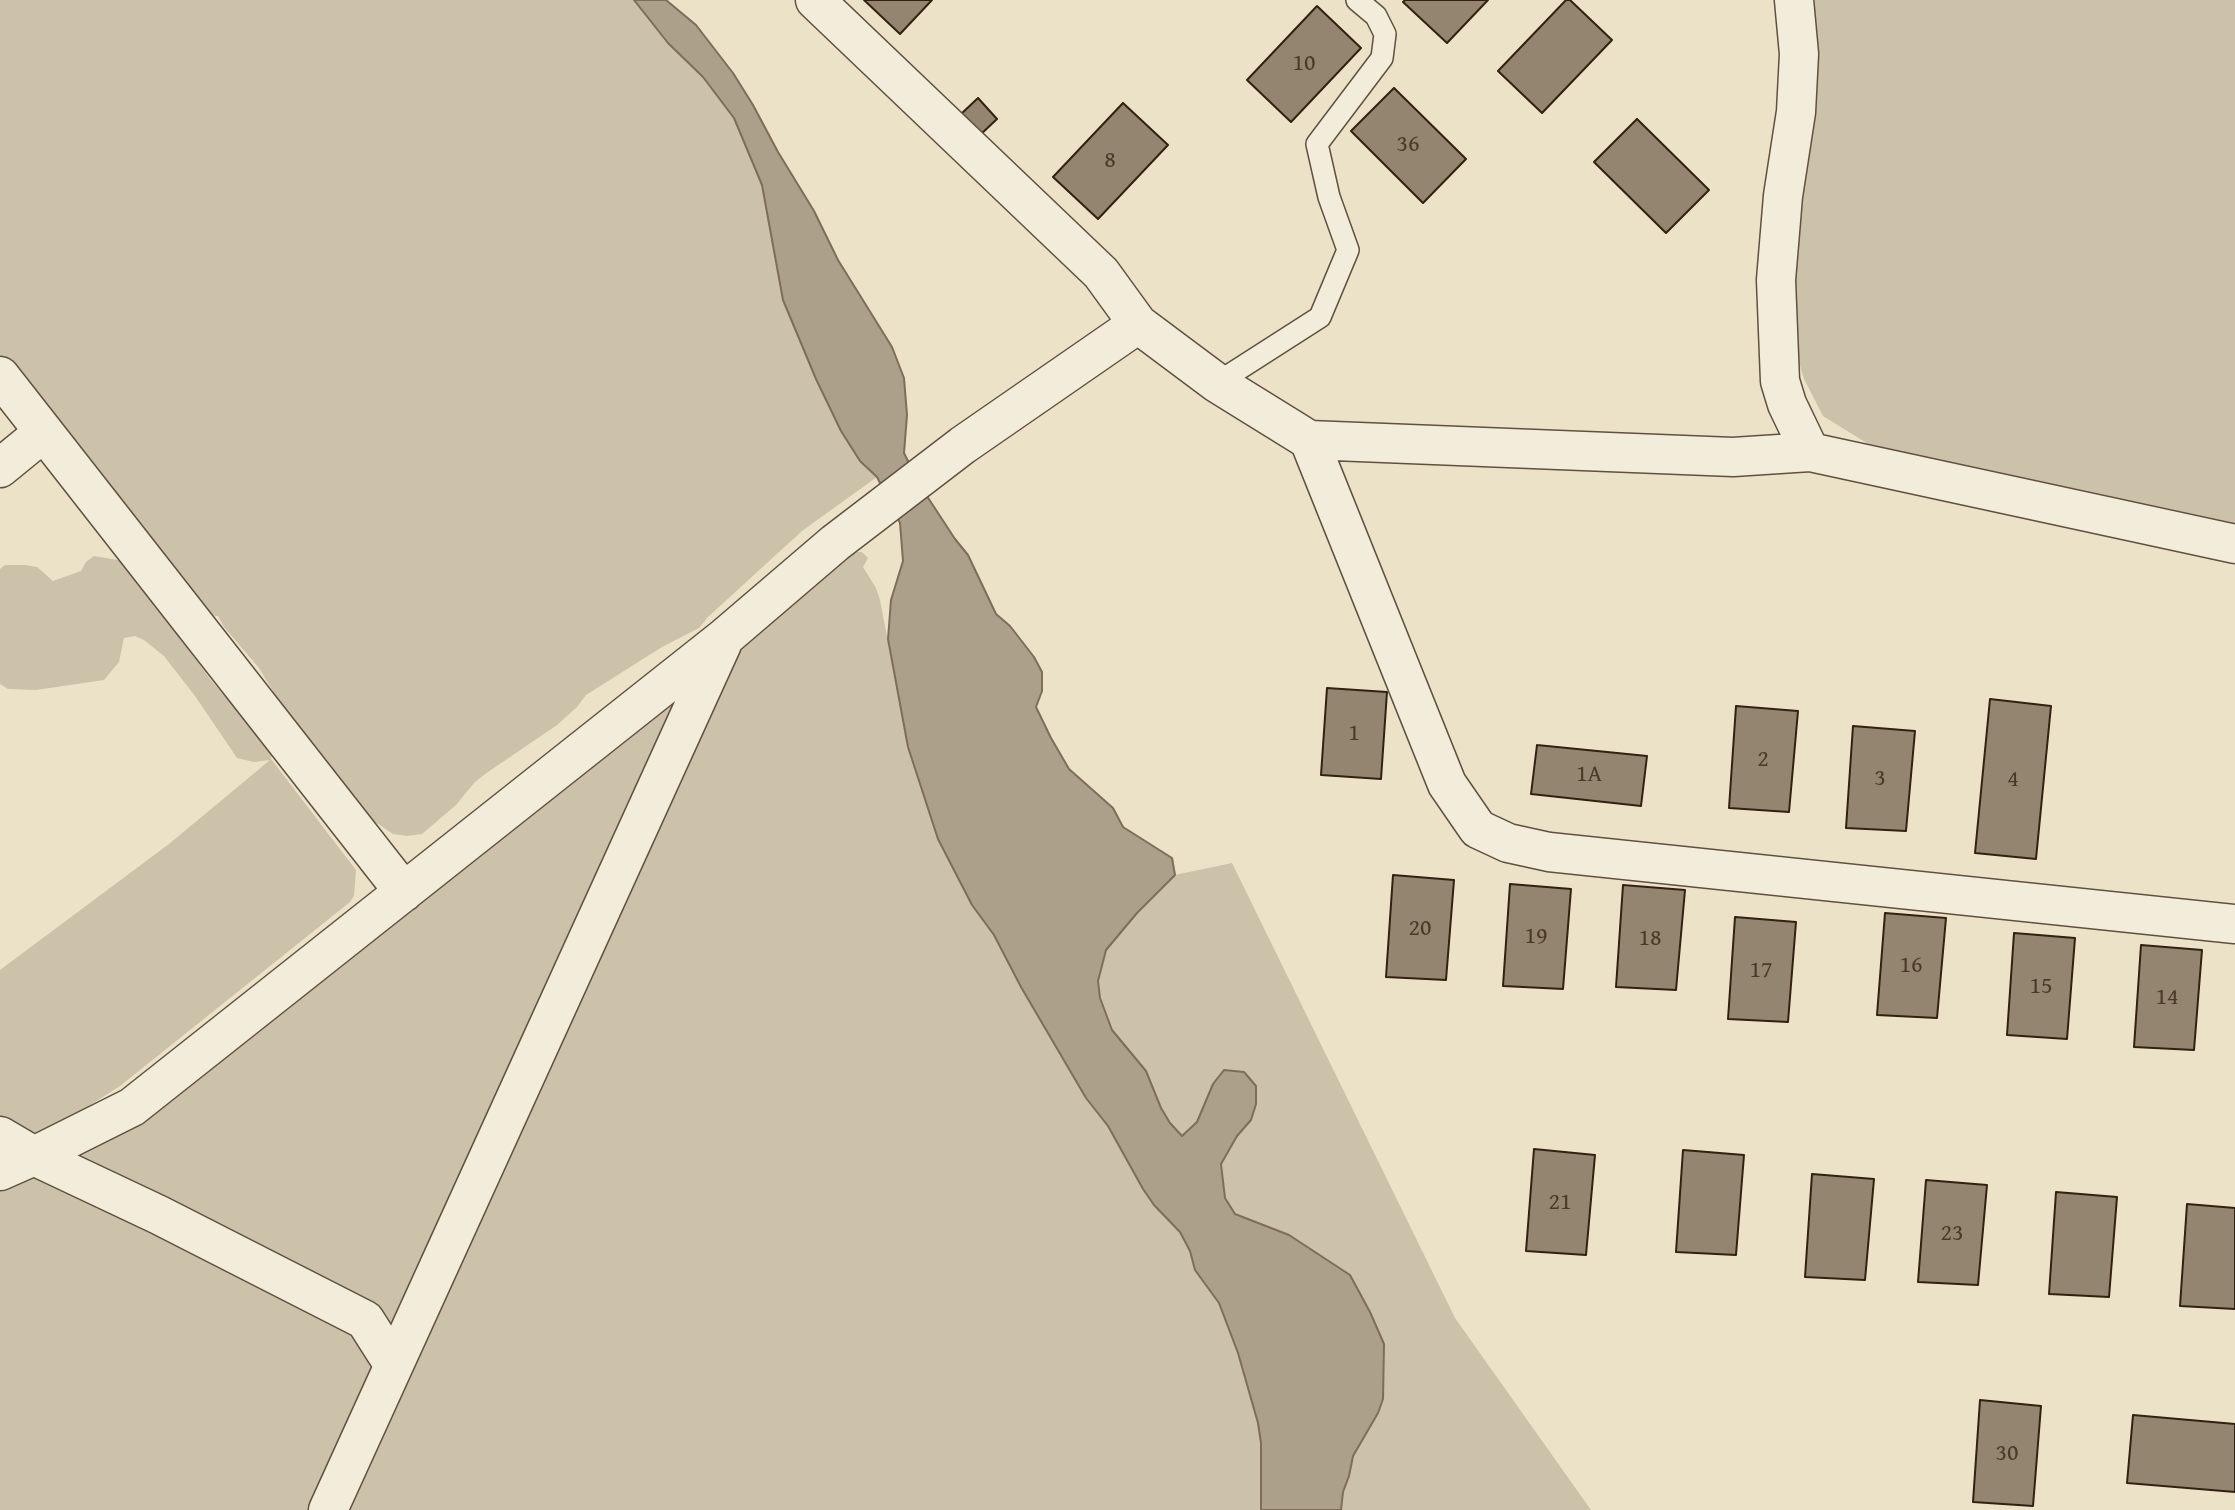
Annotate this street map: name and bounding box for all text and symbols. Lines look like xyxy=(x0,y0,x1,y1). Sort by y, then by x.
house number: 10 xyxy=(1292,50,1316,78)
house number: 36 xyxy=(1396,131,1420,159)
house number: 8 xyxy=(1104,147,1116,175)
house number: 1 xyxy=(1348,720,1360,748)
house number: 2 xyxy=(1757,746,1769,774)
house number: 1А xyxy=(1576,761,1602,789)
house number: 3 xyxy=(1874,765,1886,793)
house number: 4 xyxy=(2007,766,2019,794)
house number: 20 xyxy=(1408,915,1432,943)
house number: 19 xyxy=(1524,923,1548,951)
house number: 18 xyxy=(1638,925,1662,953)
house number: 16 xyxy=(1899,952,1923,980)
house number: 17 xyxy=(1749,957,1773,985)
house number: 15 xyxy=(2029,973,2053,1001)
house number: 14 xyxy=(2155,984,2179,1012)
house number: 21 xyxy=(1548,1189,1572,1217)
house number: 23 xyxy=(1940,1220,1964,1248)
house number: 30 xyxy=(1995,1440,2019,1468)

